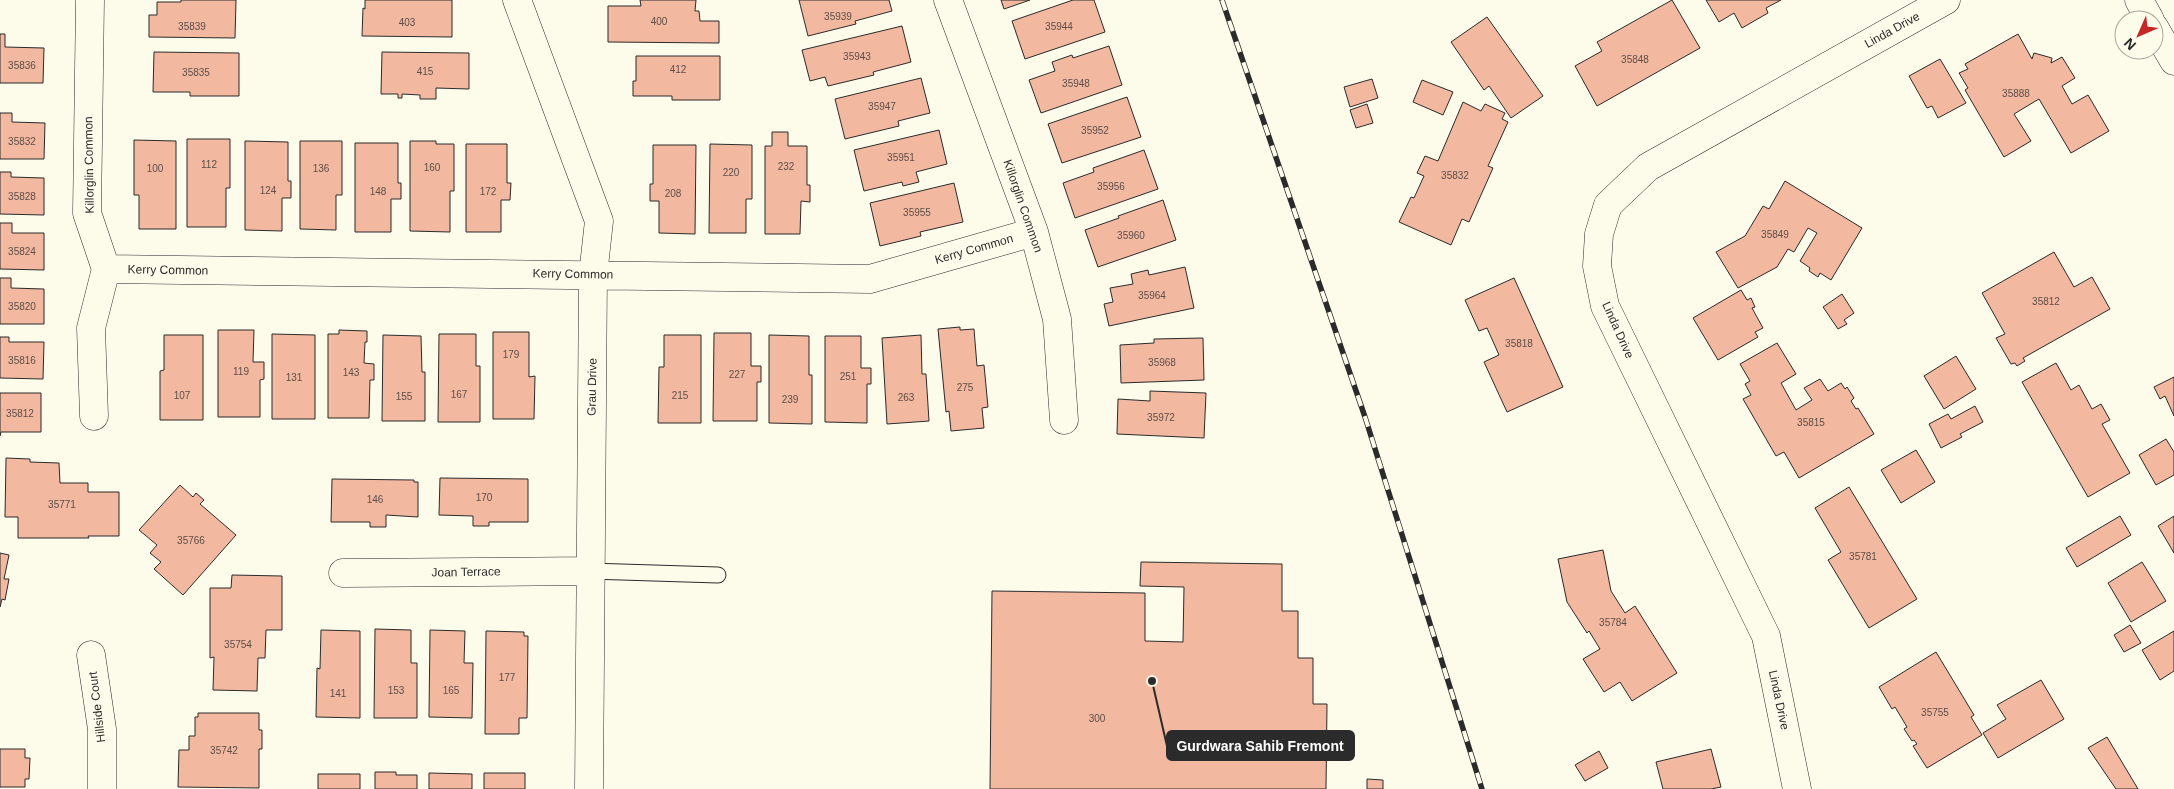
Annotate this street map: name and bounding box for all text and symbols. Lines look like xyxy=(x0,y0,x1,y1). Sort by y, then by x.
street label: Linda Drive xyxy=(1862,9,1922,51)
north arrow xyxy=(2114,10,2164,60)
house number: 35939 xyxy=(824,11,852,22)
house number: 400 xyxy=(651,16,668,27)
house number: 403 xyxy=(399,17,416,28)
house number: 35839 xyxy=(178,21,206,32)
house number: 35944 xyxy=(1045,21,1073,32)
text: N xyxy=(2121,35,2139,53)
house number: 35943 xyxy=(843,51,871,62)
house number: 35848 xyxy=(1621,54,1649,65)
house number: 35836 xyxy=(8,60,36,71)
house number: 412 xyxy=(670,64,687,75)
house number: 415 xyxy=(417,66,434,77)
house number: 35835 xyxy=(182,67,210,78)
house number: 35948 xyxy=(1062,78,1090,89)
house number: 35888 xyxy=(2002,88,2030,99)
house number: 35947 xyxy=(868,101,896,112)
street label: Killorglin Common xyxy=(81,116,97,214)
house number: 35952 xyxy=(1081,125,1109,136)
house number: 35832 xyxy=(8,136,36,147)
house number: 35951 xyxy=(887,152,915,163)
street label: Killorglin Common xyxy=(1001,158,1045,254)
house number: 112 xyxy=(201,159,217,170)
house number: 232 xyxy=(778,161,795,172)
house number: 160 xyxy=(424,162,441,173)
house number: 100 xyxy=(147,163,164,174)
house number: 136 xyxy=(313,163,330,174)
house number: 220 xyxy=(723,167,740,178)
house number: 35832 xyxy=(1441,170,1469,181)
house number: 35956 xyxy=(1097,181,1125,192)
house number: 124 xyxy=(260,185,277,196)
house number: 148 xyxy=(370,186,387,197)
house number: 172 xyxy=(480,186,497,197)
house number: 208 xyxy=(665,188,682,199)
house number: 35828 xyxy=(8,191,36,202)
house number: 35955 xyxy=(903,207,931,218)
house number: 35849 xyxy=(1761,229,1789,240)
house number: 35960 xyxy=(1117,230,1145,241)
street label: Kerry Common xyxy=(933,231,1015,267)
house number: 35824 xyxy=(8,246,36,257)
street label: Kerry Common xyxy=(128,262,208,278)
street label: Kerry Common xyxy=(533,266,613,282)
house number: 35964 xyxy=(1138,290,1166,301)
house number: 35812 xyxy=(2032,296,2060,307)
street label: Linda Drive xyxy=(1599,299,1637,361)
house number: 35820 xyxy=(8,301,36,312)
house number: 35818 xyxy=(1505,338,1533,349)
house number: 179 xyxy=(503,349,520,360)
house number: 35816 xyxy=(8,355,36,366)
house number: 35968 xyxy=(1148,357,1176,368)
street label: Grau Drive xyxy=(584,358,600,416)
house number: 119 xyxy=(233,366,249,377)
house number: 143 xyxy=(343,367,360,378)
house number: 227 xyxy=(729,369,746,380)
house number: 251 xyxy=(840,371,857,382)
house number: 131 xyxy=(286,372,303,383)
house number: 275 xyxy=(957,382,974,393)
house number: 167 xyxy=(451,389,468,400)
house number: 107 xyxy=(174,390,191,401)
house number: 215 xyxy=(672,390,689,401)
house number: 155 xyxy=(396,391,413,402)
house number: 263 xyxy=(898,392,915,403)
house number: 239 xyxy=(782,394,799,405)
house number: 35812 xyxy=(6,408,34,419)
house number: 35972 xyxy=(1147,412,1175,423)
house number: 35815 xyxy=(1797,417,1825,428)
house number: 170 xyxy=(476,492,493,503)
house number: 146 xyxy=(367,494,384,505)
house number: 35771 xyxy=(48,499,76,510)
house number: 35766 xyxy=(177,535,205,546)
house number: 35781 xyxy=(1849,551,1877,562)
street label: Joan Terrace xyxy=(431,564,501,580)
house number: 35784 xyxy=(1599,617,1627,628)
house number: 35754 xyxy=(224,639,252,650)
street label: Linda Drive xyxy=(1766,669,1792,731)
street label: Hillside Court xyxy=(86,670,108,743)
house number: 177 xyxy=(499,672,516,683)
house number: 153 xyxy=(388,685,405,696)
house number: 165 xyxy=(443,685,460,696)
house number: 141 xyxy=(330,688,347,699)
house number: 35755 xyxy=(1921,707,1949,718)
house number: 300 xyxy=(1089,713,1106,724)
callout: Gurdwara Sahib Fremont xyxy=(1167,731,1354,760)
text: Gurdwara Sahib Fremont xyxy=(1176,738,1344,754)
house number: 35742 xyxy=(210,745,238,756)

